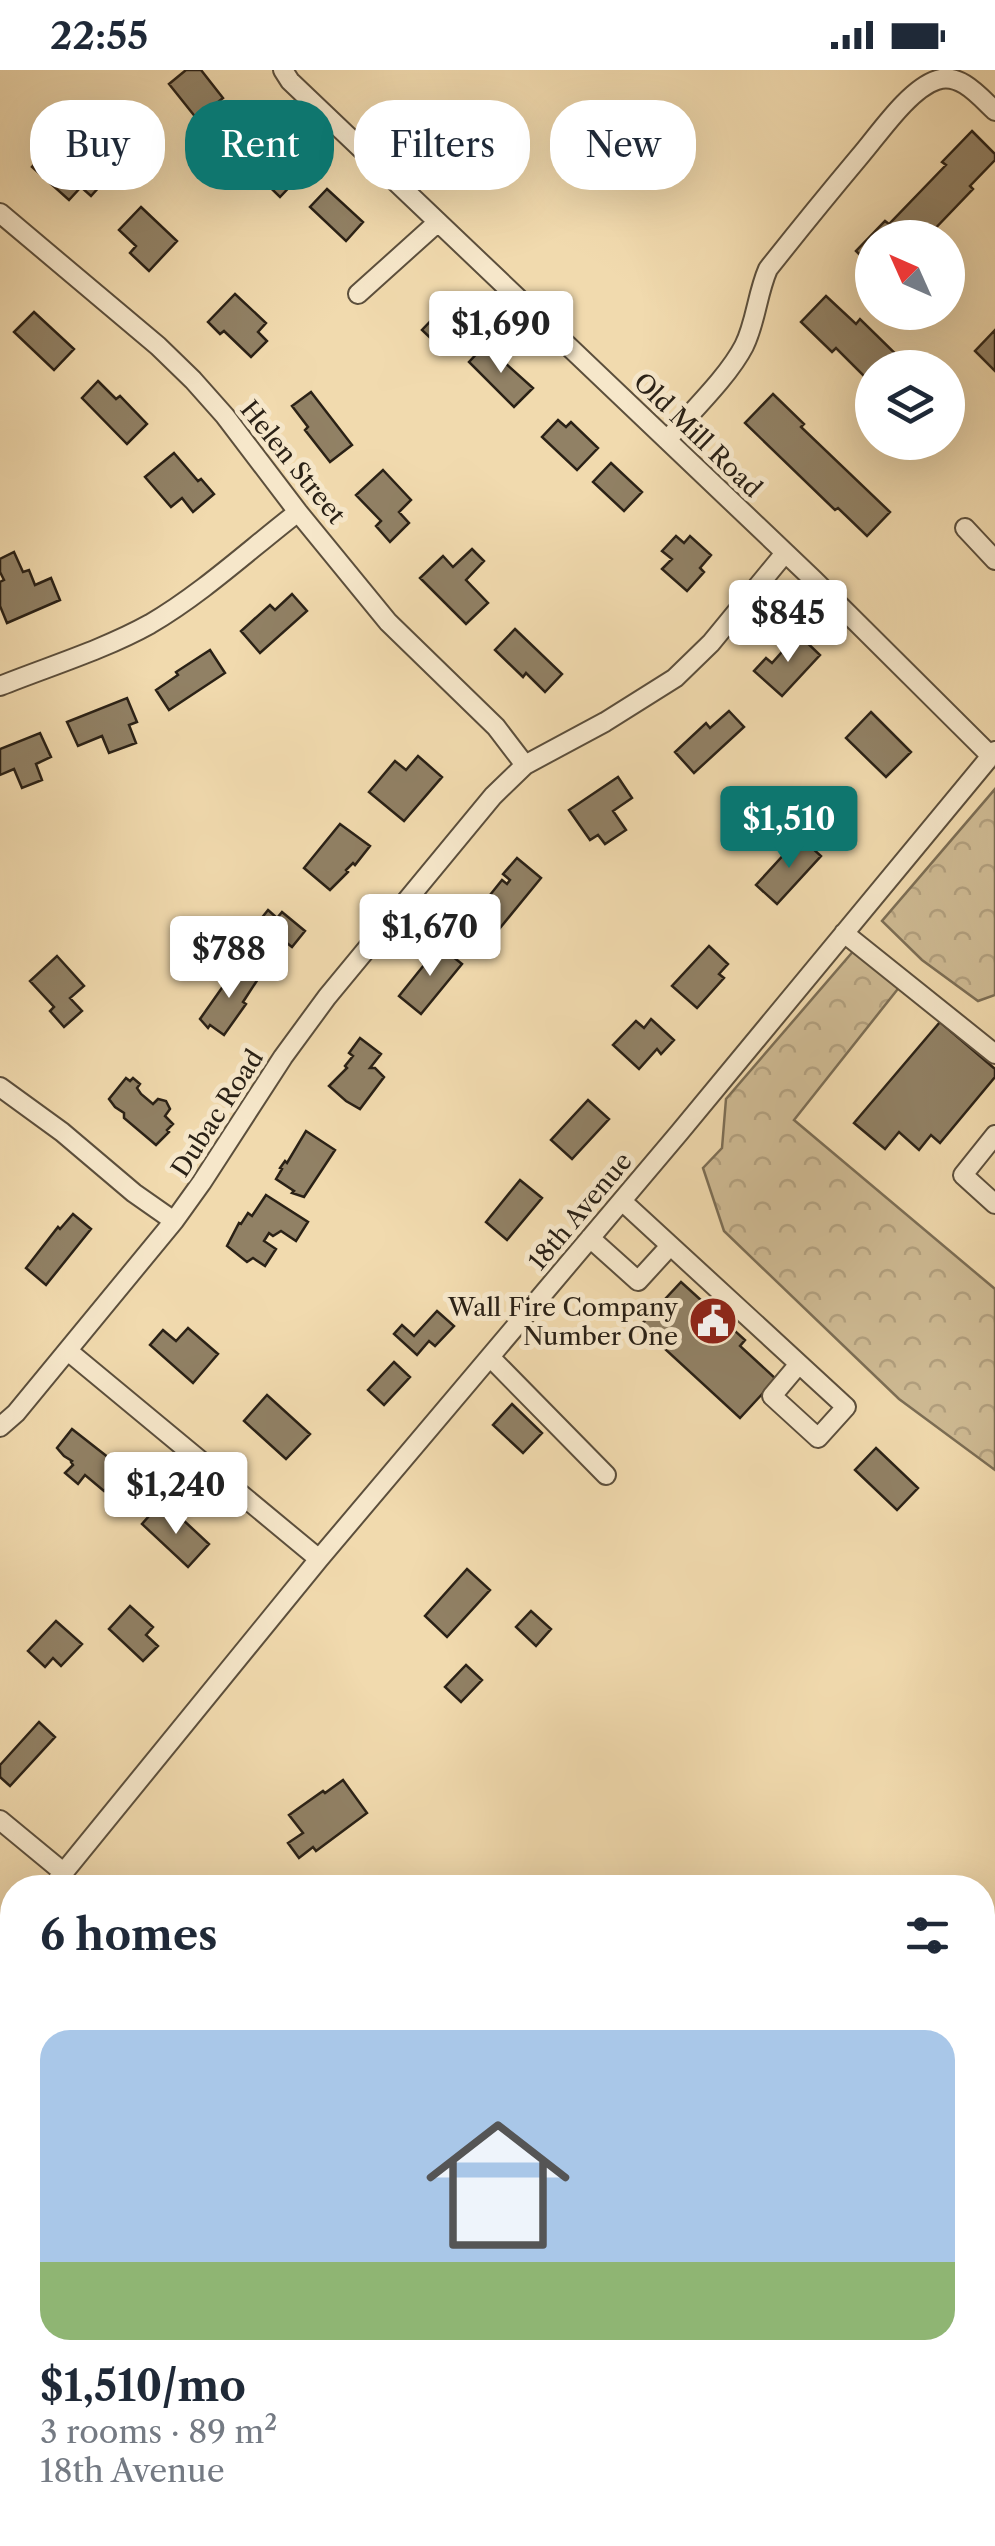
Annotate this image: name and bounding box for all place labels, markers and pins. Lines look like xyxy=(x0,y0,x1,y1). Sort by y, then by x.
pin: $1,690 xyxy=(420,291,582,376)
pin: $845 xyxy=(729,580,847,665)
pin: $1,510 xyxy=(708,786,870,871)
pin: $1,670 xyxy=(349,894,511,979)
pin: $788 xyxy=(170,916,288,1001)
place label: Wall Fire Company Number One xyxy=(447,1292,679,1352)
public building icon: Wall Fire Company Number One xyxy=(687,1295,739,1347)
pin: $1,240 xyxy=(95,1452,257,1537)

